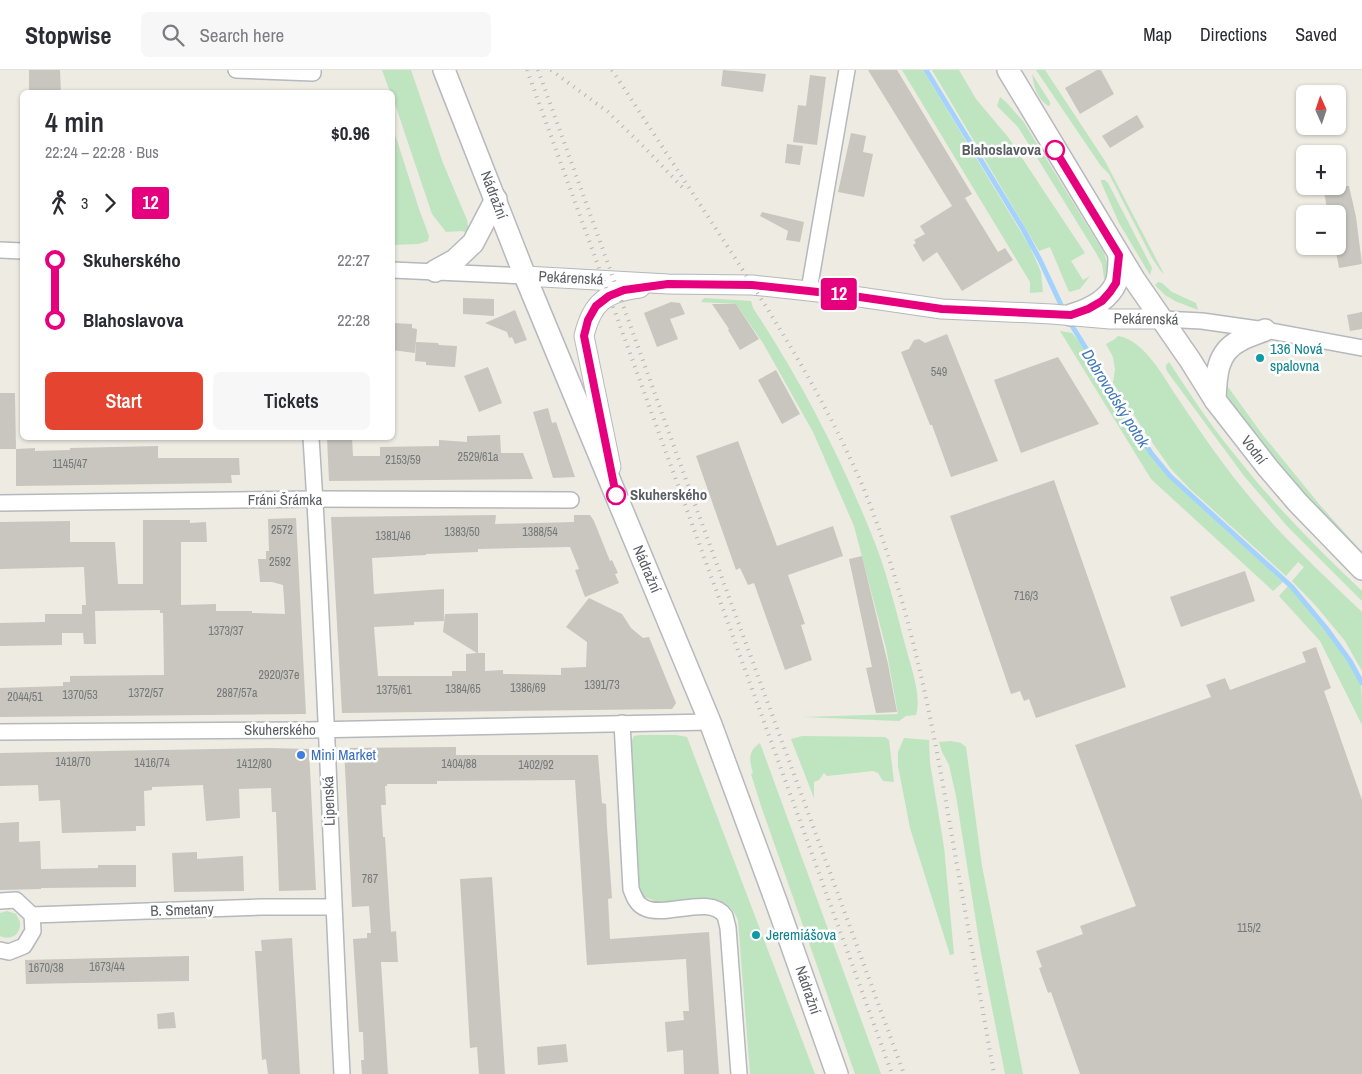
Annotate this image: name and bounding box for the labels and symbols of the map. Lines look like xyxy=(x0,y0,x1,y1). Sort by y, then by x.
north arrow xyxy=(1296,85,1346,135)
place label: Blahoslavova xyxy=(962,139,1041,160)
marker: Blahoslavova xyxy=(1045,140,1065,160)
street label: Nádražní xyxy=(476,168,513,222)
street label: Pekárenská xyxy=(538,265,604,290)
line badge: 12 xyxy=(816,278,862,310)
street label: Pekárenská xyxy=(1113,307,1179,330)
place label: 136 Nová spalovna xyxy=(1270,338,1323,376)
water label: Dobrovodský potok xyxy=(1077,345,1155,452)
marker: 136 Nová spalovna xyxy=(1254,352,1266,364)
house number: 549 xyxy=(931,364,947,380)
street label: Vodní xyxy=(1237,431,1273,469)
house number: 2529/61a xyxy=(457,449,499,465)
house number: 2153/59 xyxy=(385,452,421,468)
house number: 1145/47 xyxy=(53,456,88,472)
place label: Skuherského xyxy=(630,484,707,505)
marker: Skuherského xyxy=(606,485,626,505)
street label: Fráni Šrámka xyxy=(248,489,322,510)
house number: 2572 xyxy=(271,522,293,538)
house number: 1383/50 xyxy=(444,524,480,540)
house number: 1388/54 xyxy=(522,524,558,540)
house number: 1381/46 xyxy=(375,528,411,544)
street label: Nádražní xyxy=(628,542,667,596)
house number: 2592 xyxy=(269,554,291,570)
house number: 716/3 xyxy=(1014,588,1038,604)
house number: 1373/37 xyxy=(208,623,244,639)
house number: 2920/37e xyxy=(258,667,300,683)
house number: 1391/73 xyxy=(584,677,620,693)
house number: 1386/69 xyxy=(510,680,546,696)
house number: 1384/65 xyxy=(445,681,481,697)
house number: 1375/61 xyxy=(376,682,412,698)
house number: 1372/57 xyxy=(128,685,164,701)
house number: 2887/57a xyxy=(216,685,258,701)
house number: 1370/53 xyxy=(62,687,98,703)
house number: 2044/51 xyxy=(7,689,43,705)
street label: Skuherského xyxy=(244,719,316,740)
place label: Mini Market xyxy=(311,744,377,765)
marker: Mini Market xyxy=(295,749,307,761)
house number: 1418/70 xyxy=(55,754,91,770)
house number: 1416/74 xyxy=(134,755,170,771)
house number: 1412/80 xyxy=(236,756,272,772)
house number: 1404/88 xyxy=(441,756,477,772)
house number: 1402/92 xyxy=(518,757,554,773)
street label: Lipenská xyxy=(317,776,340,826)
house number: 767 xyxy=(362,871,379,887)
street label: B. Smetany xyxy=(150,898,215,921)
house number: 115/2 xyxy=(1237,920,1261,936)
place label: Jeremiášova xyxy=(766,924,837,945)
marker: Jeremiášova xyxy=(750,929,762,941)
house number: 1673/44 xyxy=(89,959,125,975)
house number: 1670/38 xyxy=(28,960,64,976)
street label: Nádražní xyxy=(790,963,827,1017)

